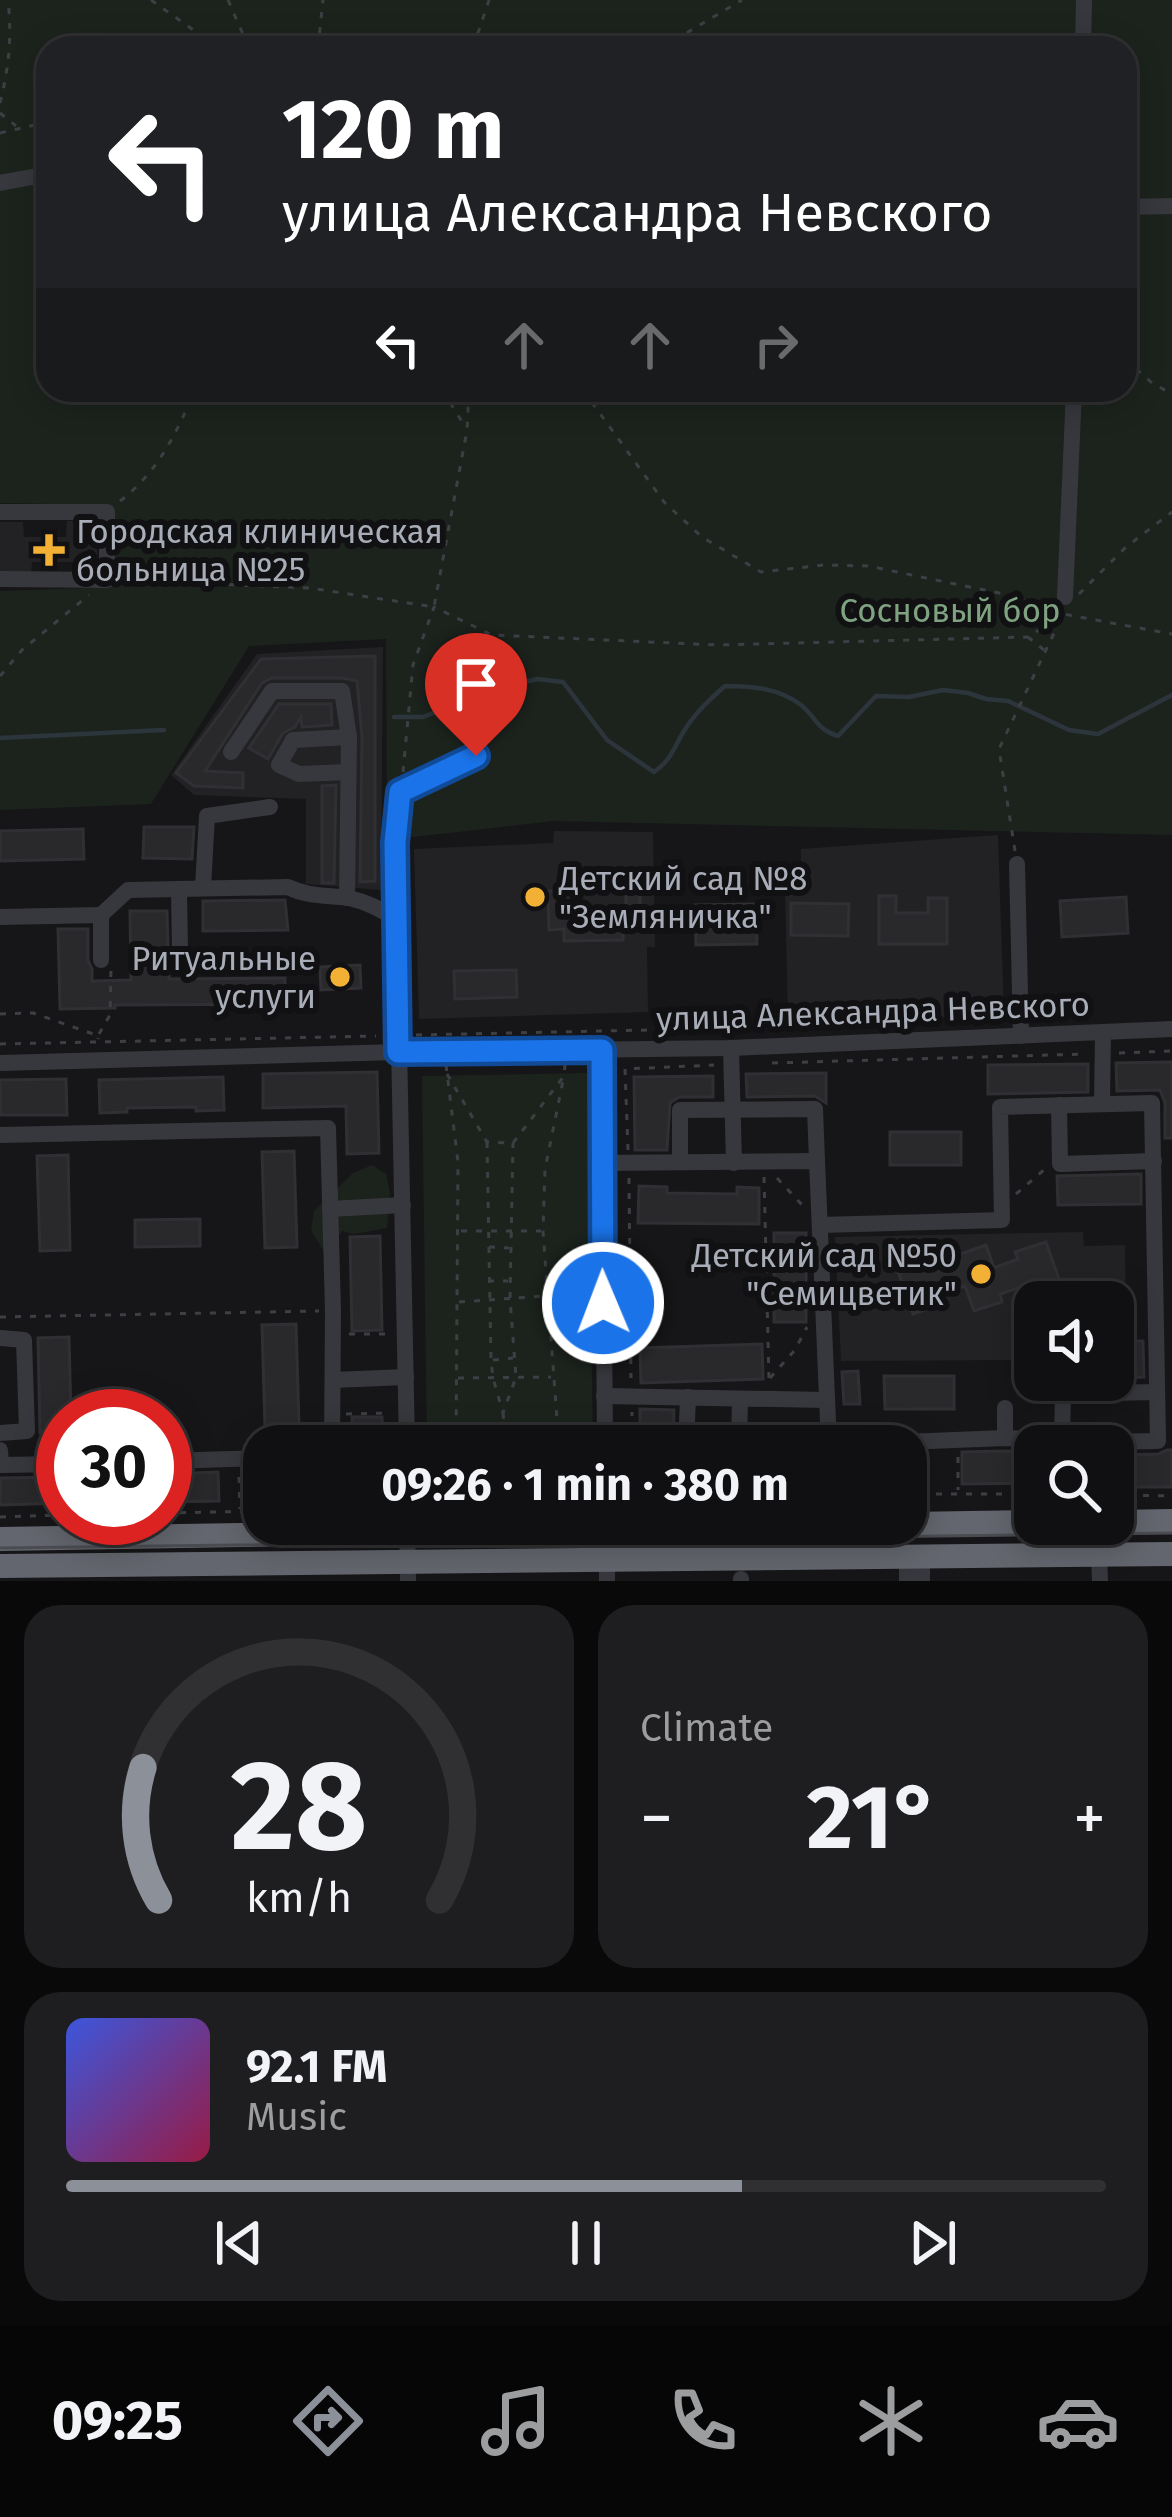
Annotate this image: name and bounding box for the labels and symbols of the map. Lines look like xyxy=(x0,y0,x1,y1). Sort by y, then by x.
place label: Городская клиническая больница №25 xyxy=(76,512,443,590)
marker: Городская клиническая больница №25 xyxy=(33,534,65,566)
park label: Сосновый бор xyxy=(839,591,1061,631)
pin xyxy=(425,633,527,756)
place label: Детский сад №8 "Земляничка" xyxy=(558,859,807,937)
marker: Детский сад №8 "Земляничка" xyxy=(522,884,548,910)
place label: Ритуальные услуги xyxy=(131,939,316,1017)
marker: Ритуальные услуги xyxy=(327,964,353,990)
street label: улица Александра Невского xyxy=(655,984,1091,1040)
place label: Детский сад №50 "Семицветик" xyxy=(691,1236,957,1314)
position arrow xyxy=(540,1240,666,1366)
marker: Детский сад №50 "Семицветик" xyxy=(968,1261,994,1287)
speed limit sign: 30 xyxy=(36,1389,192,1545)

